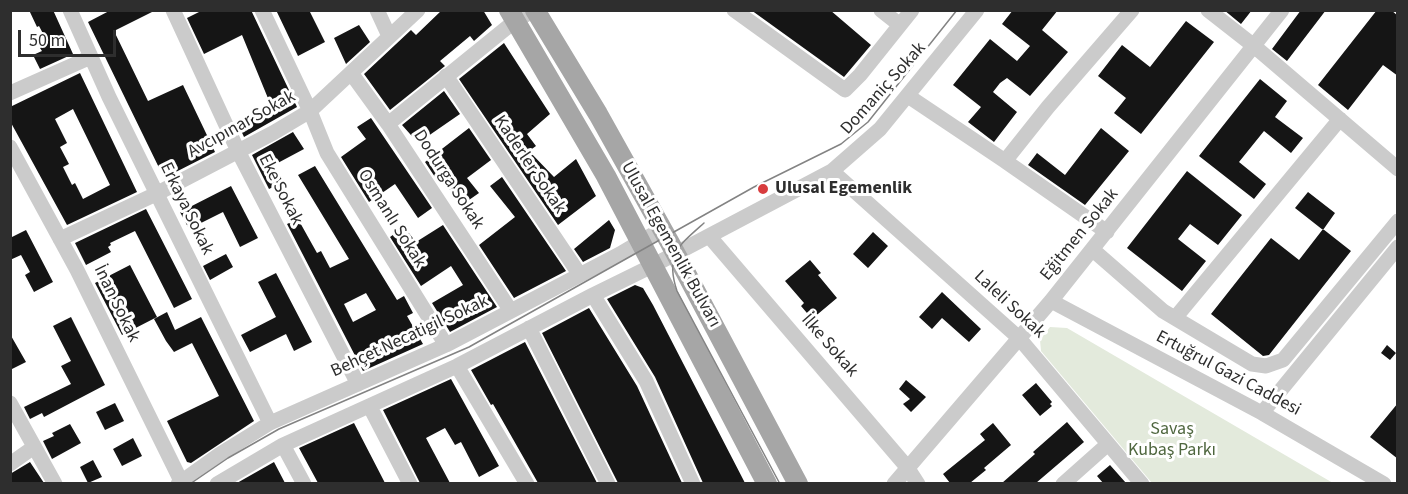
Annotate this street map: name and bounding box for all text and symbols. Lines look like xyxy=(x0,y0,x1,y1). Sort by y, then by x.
scale bar xyxy=(21,18,118,56)
text: 50 m xyxy=(29,28,65,53)
street label: Domaniç Sokak xyxy=(837,38,931,140)
street label: Avcıpınar Sokak xyxy=(184,86,300,164)
street label: Kaderler Sokak xyxy=(488,112,570,218)
street label: Dodurga Sokak xyxy=(408,126,488,234)
street label: Eke Sokak xyxy=(253,151,307,229)
street label: Ulusal Egemenlik Bulvarı xyxy=(615,158,725,332)
street label: Erkaya Sokak xyxy=(154,159,218,259)
street label: Osmanlı Sokak xyxy=(352,166,430,272)
place label: Ulusal Egemenlik xyxy=(775,178,912,200)
marker: Ulusal Egemenlik xyxy=(756,182,770,196)
street label: Eğitmen Sokak xyxy=(1036,185,1124,285)
street label: İnan Sokak xyxy=(88,262,144,346)
street label: Laleli Sokak xyxy=(969,266,1049,344)
street label: Behçet Necatigil Sokak xyxy=(328,291,492,383)
street label: İlke Sokak xyxy=(796,310,862,382)
street label: Ertuğrul Gazi Caddesi xyxy=(1152,327,1304,421)
park label: Savaş Kubaş Parkı xyxy=(1128,419,1216,462)

